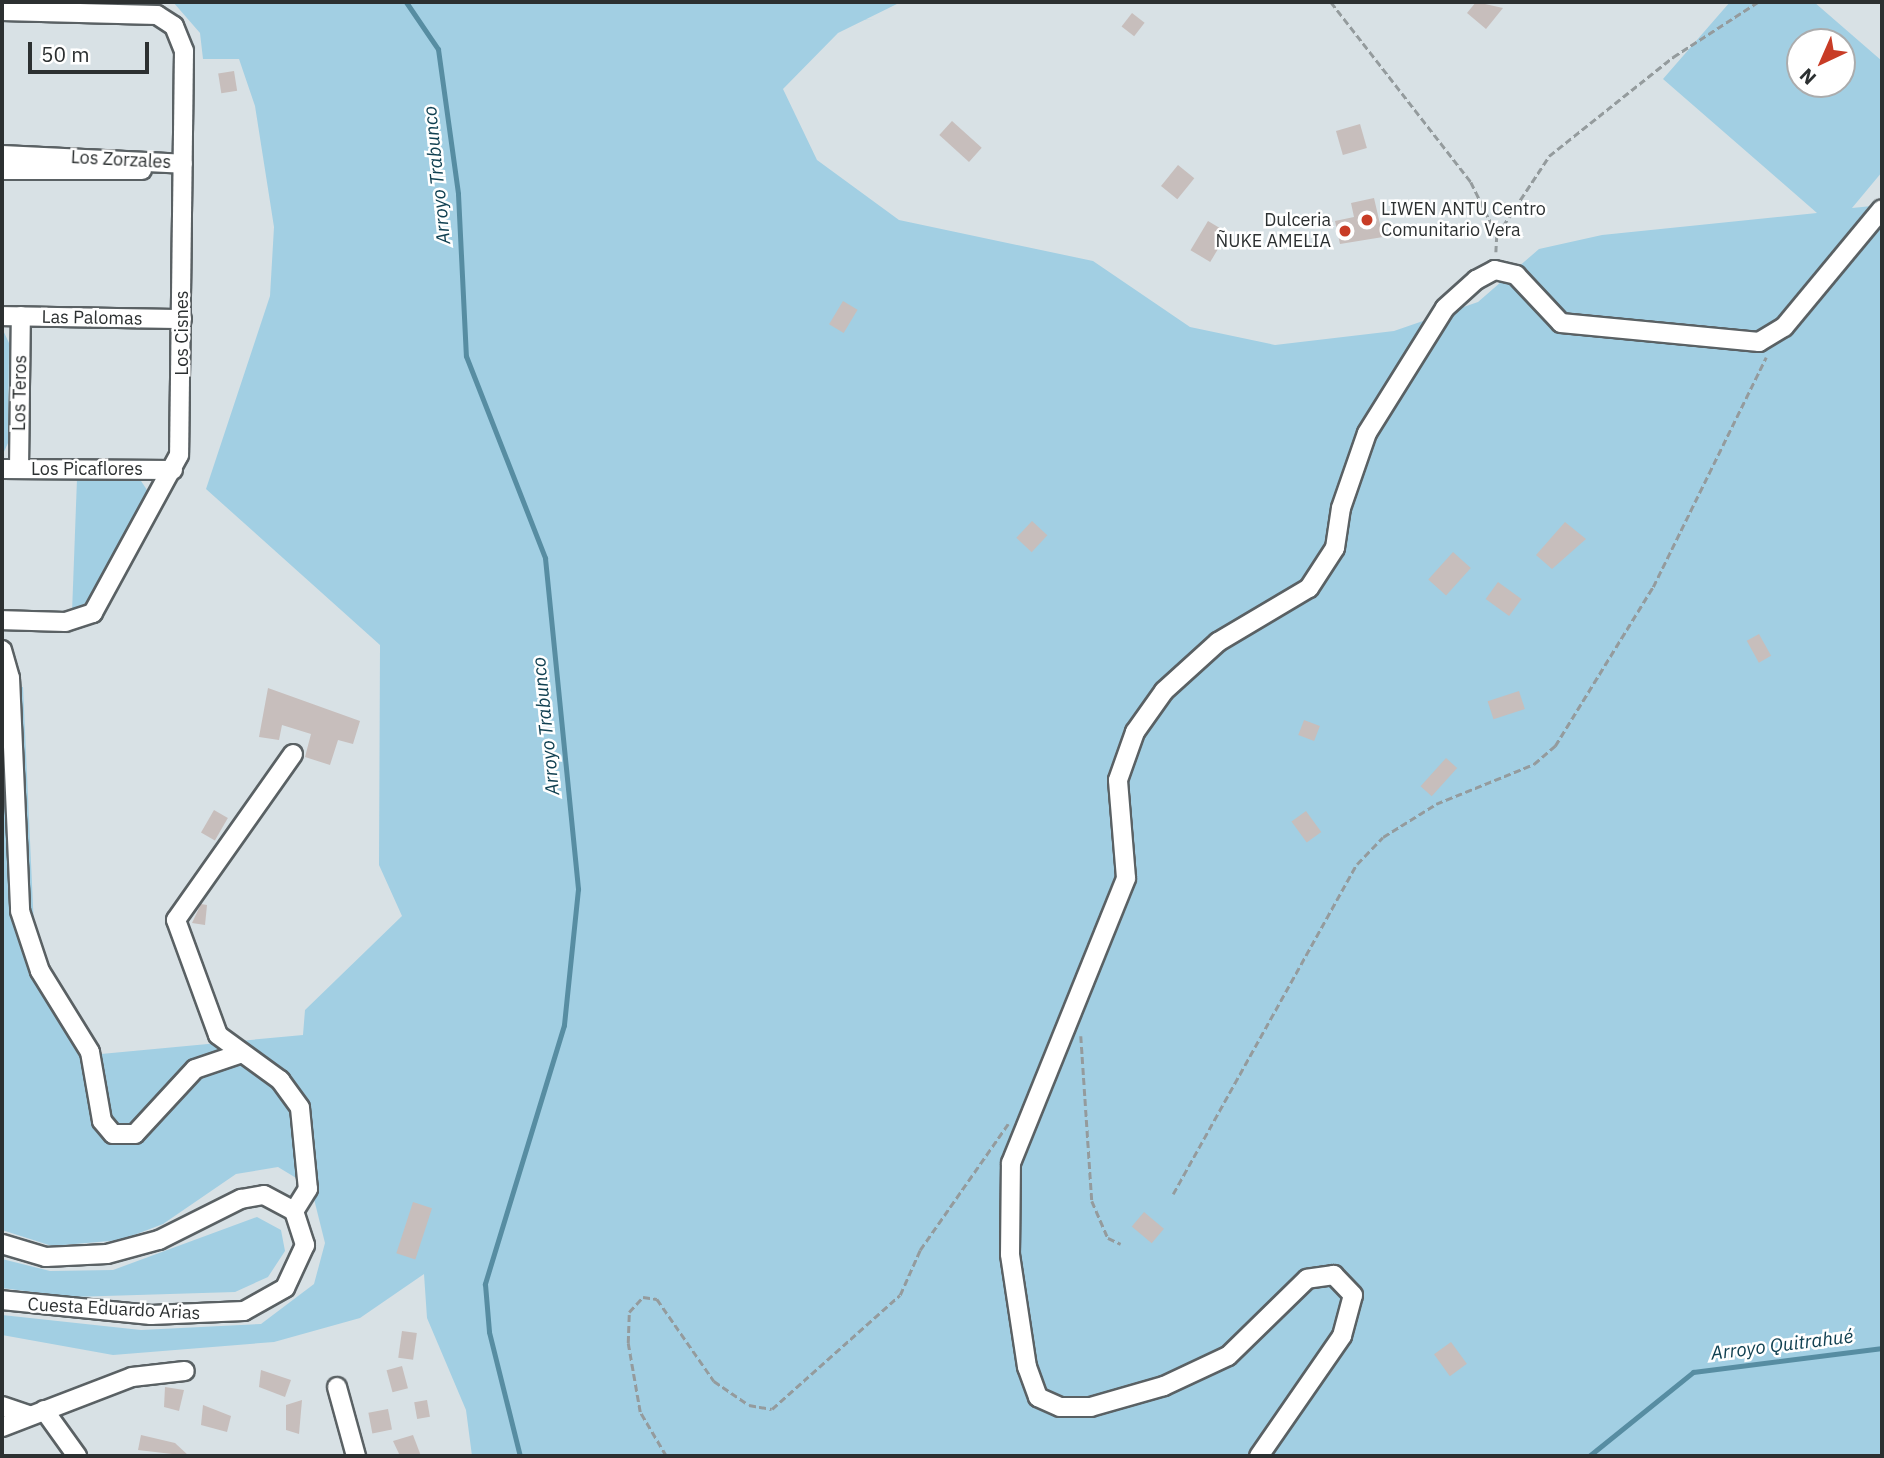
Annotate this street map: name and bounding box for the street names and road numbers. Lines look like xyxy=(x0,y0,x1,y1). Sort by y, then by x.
street label: Los Zorzales xyxy=(70,147,172,173)
street label: Los Cisnes xyxy=(171,290,193,376)
street label: Las Palomas xyxy=(41,306,143,330)
street label: Los Teros xyxy=(9,355,31,431)
street label: Los Picaflores xyxy=(31,458,143,480)
street label: Cuesta Eduardo Arias xyxy=(27,1294,201,1324)

